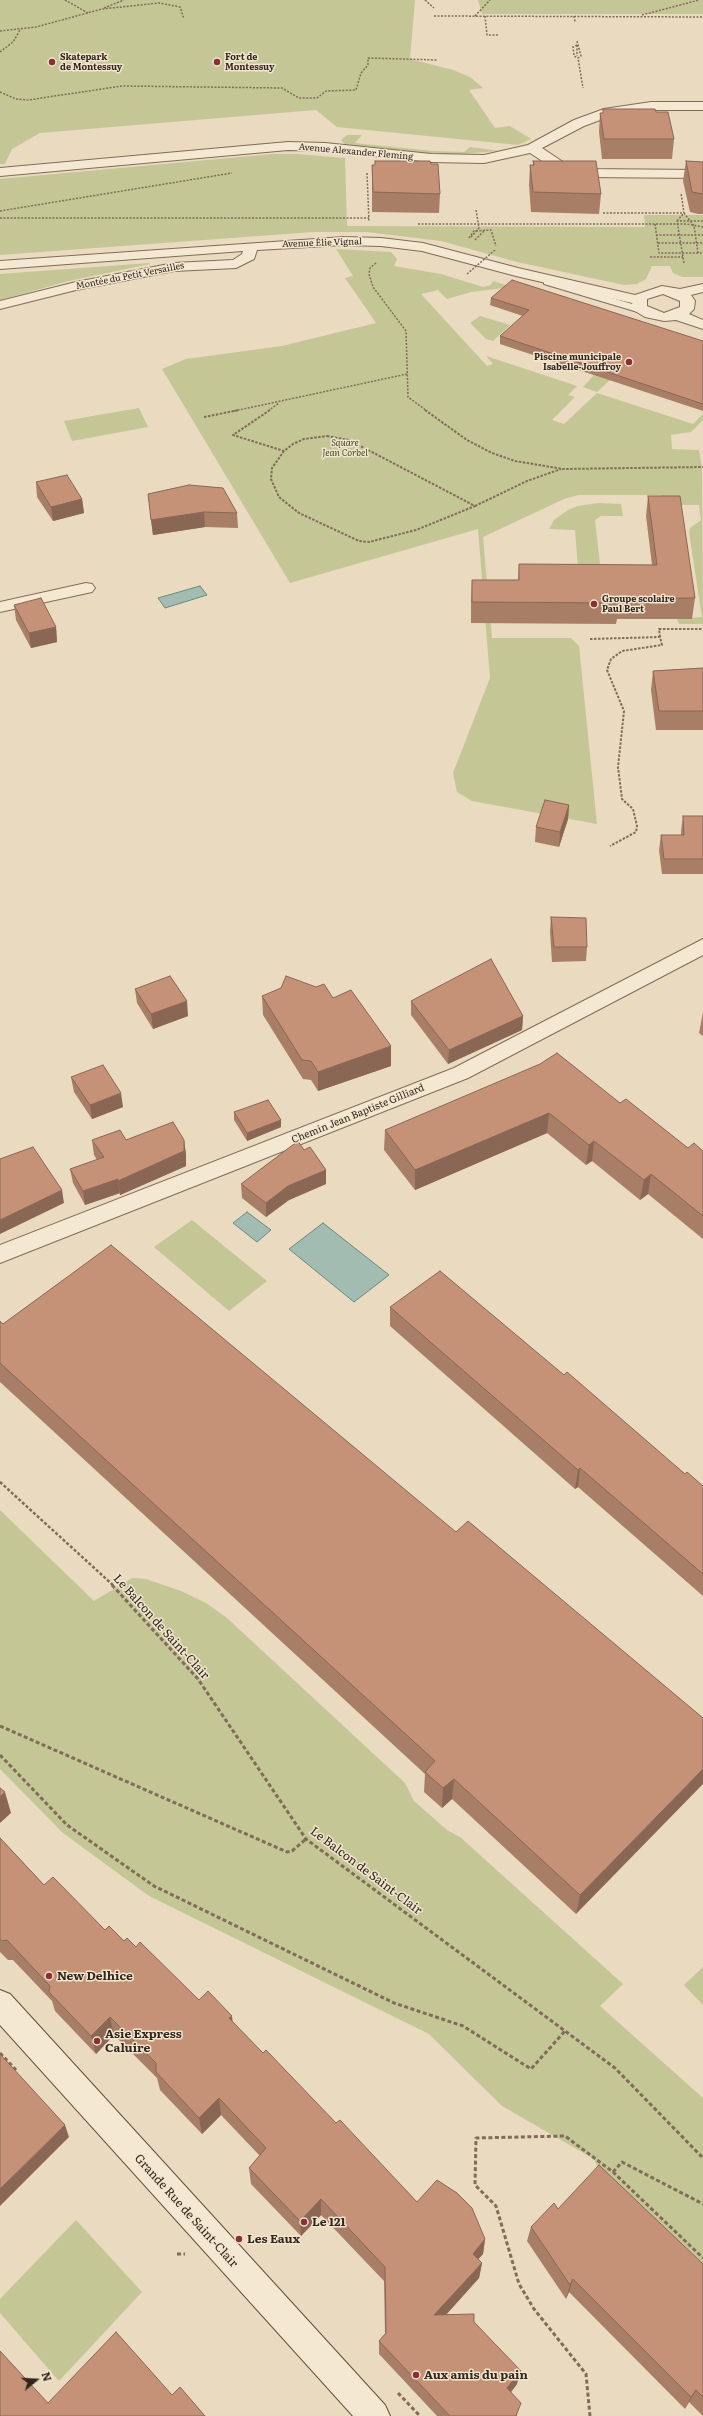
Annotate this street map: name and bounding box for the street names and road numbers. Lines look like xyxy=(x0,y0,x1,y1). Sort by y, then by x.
street label: Avenue Alexander Fleming xyxy=(298,142,414,162)
street label: Avenue Élie Vignal xyxy=(282,236,362,250)
street label: Montée du Petit Versailles xyxy=(75,260,185,292)
street label: Chemin Jean Baptiste Gilliard xyxy=(290,1082,426,1146)
street label: Le Balcon de Saint-Clair xyxy=(110,1572,212,1682)
street label: Le Balcon de Saint-Clair xyxy=(307,1824,425,1918)
street label: Grande Rue de Saint-Clair xyxy=(131,2151,241,2271)

